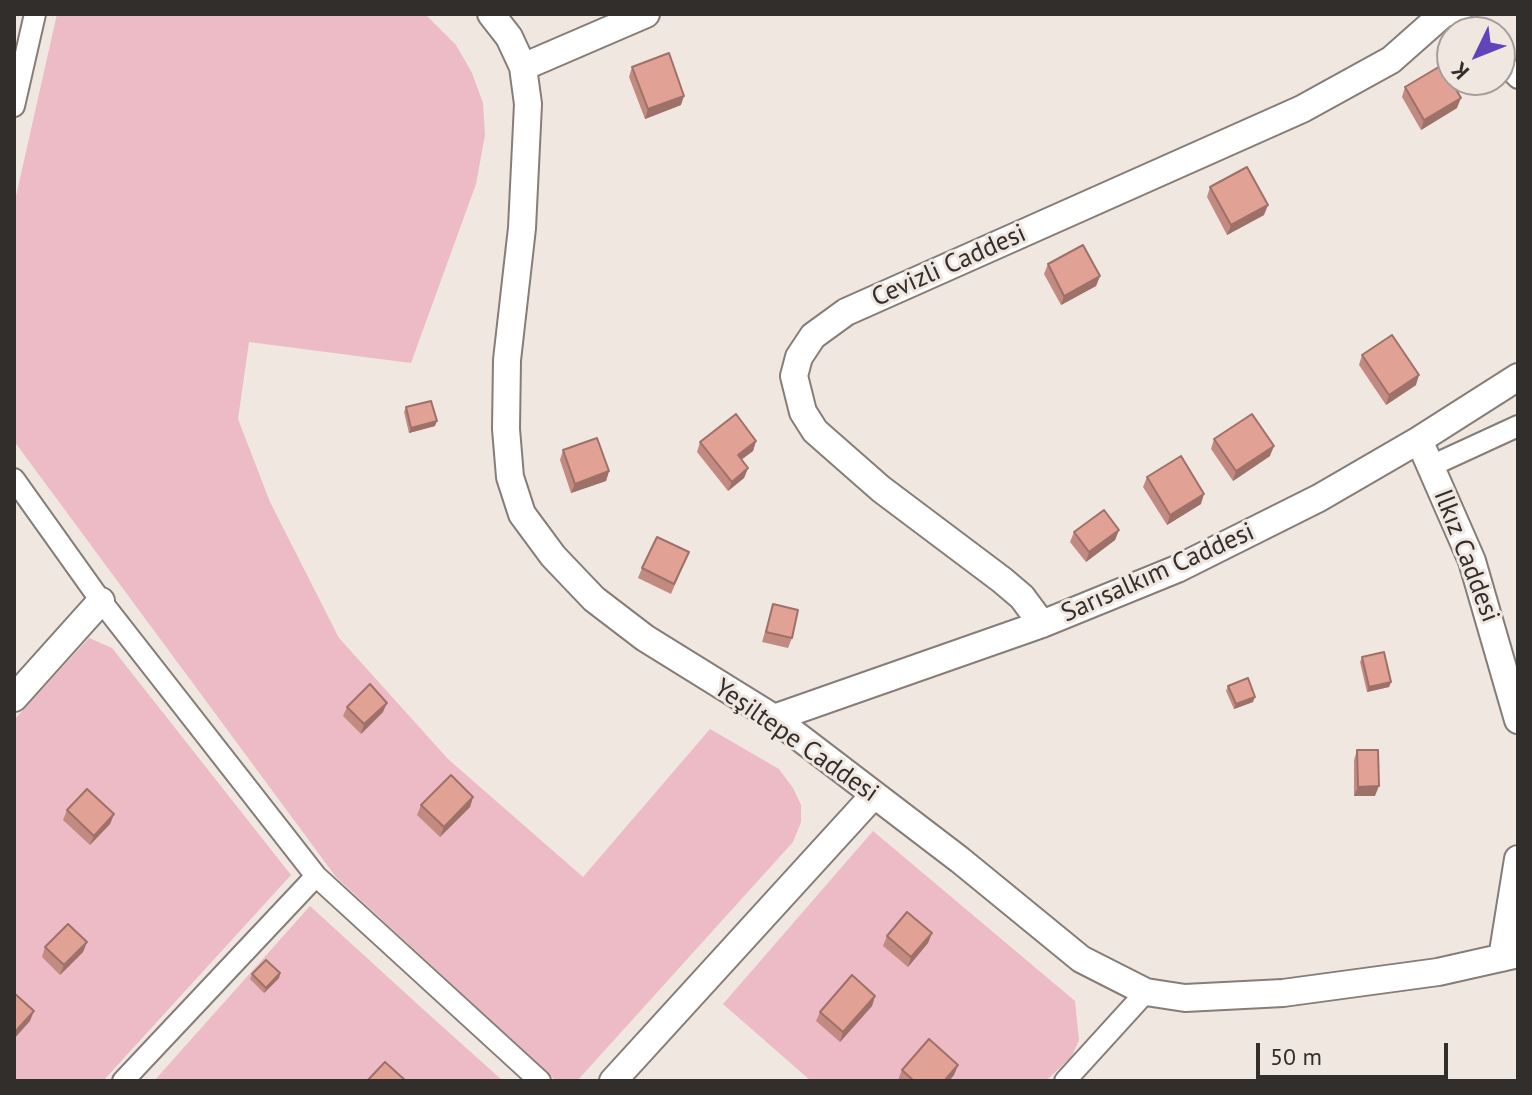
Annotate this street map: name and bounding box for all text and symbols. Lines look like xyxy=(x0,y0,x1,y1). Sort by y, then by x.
north arrow xyxy=(1436,16,1516,96)
text: K xyxy=(1445,56,1475,86)
street label: Cevizli Caddesi xyxy=(867,218,1031,314)
street label: Ilkız Caddesi xyxy=(1426,485,1506,627)
street label: Sarısalkım Caddesi xyxy=(1057,516,1259,630)
street label: Yeşiltepe Caddesi xyxy=(708,673,884,809)
scale bar xyxy=(1260,1027,1452,1077)
text: 50 m xyxy=(1270,1041,1322,1072)

